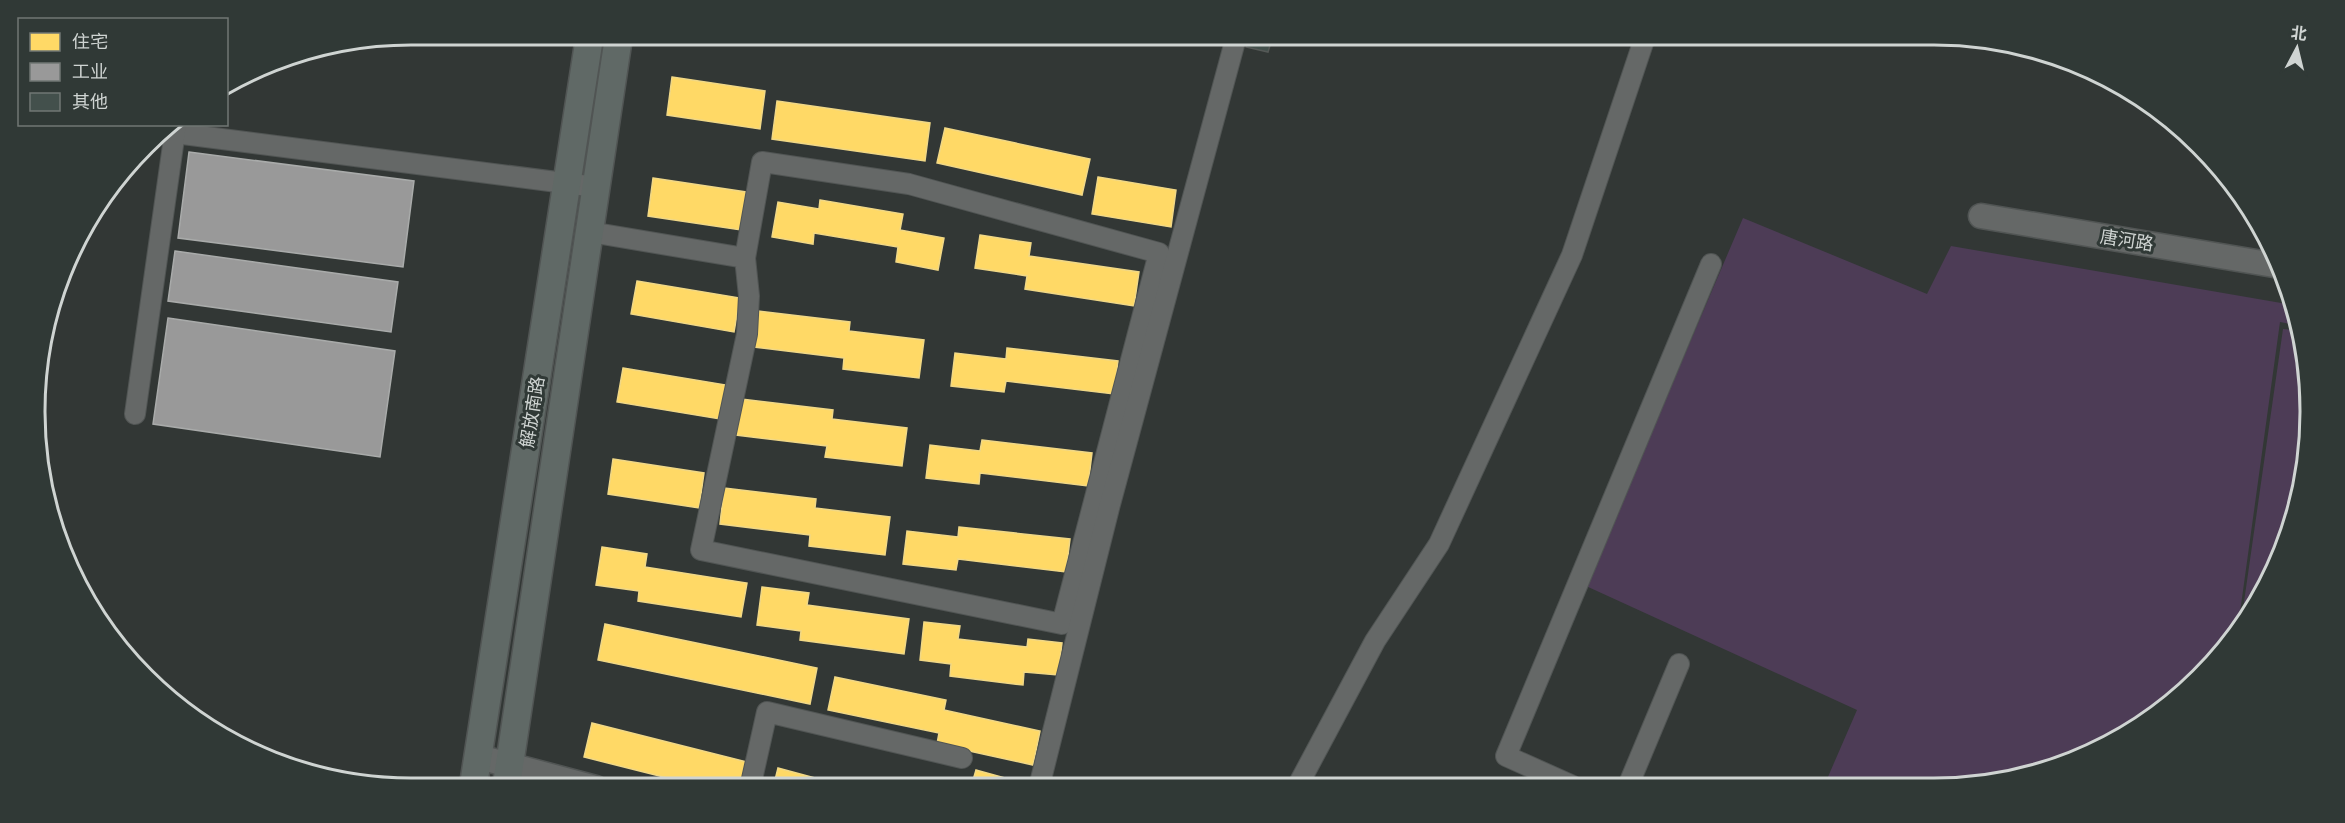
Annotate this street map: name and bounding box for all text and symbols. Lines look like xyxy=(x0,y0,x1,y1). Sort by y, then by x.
legend xyxy=(18,18,228,126)
north arrow xyxy=(2267,18,2327,78)
text: 北 xyxy=(2290,22,2308,44)
text: 住宅 xyxy=(72,30,108,53)
text: 工业 xyxy=(72,60,108,83)
text: 其他 xyxy=(72,90,108,113)
street label: 唐河路 xyxy=(2099,224,2155,256)
street label: 解放南路 xyxy=(515,375,549,449)

